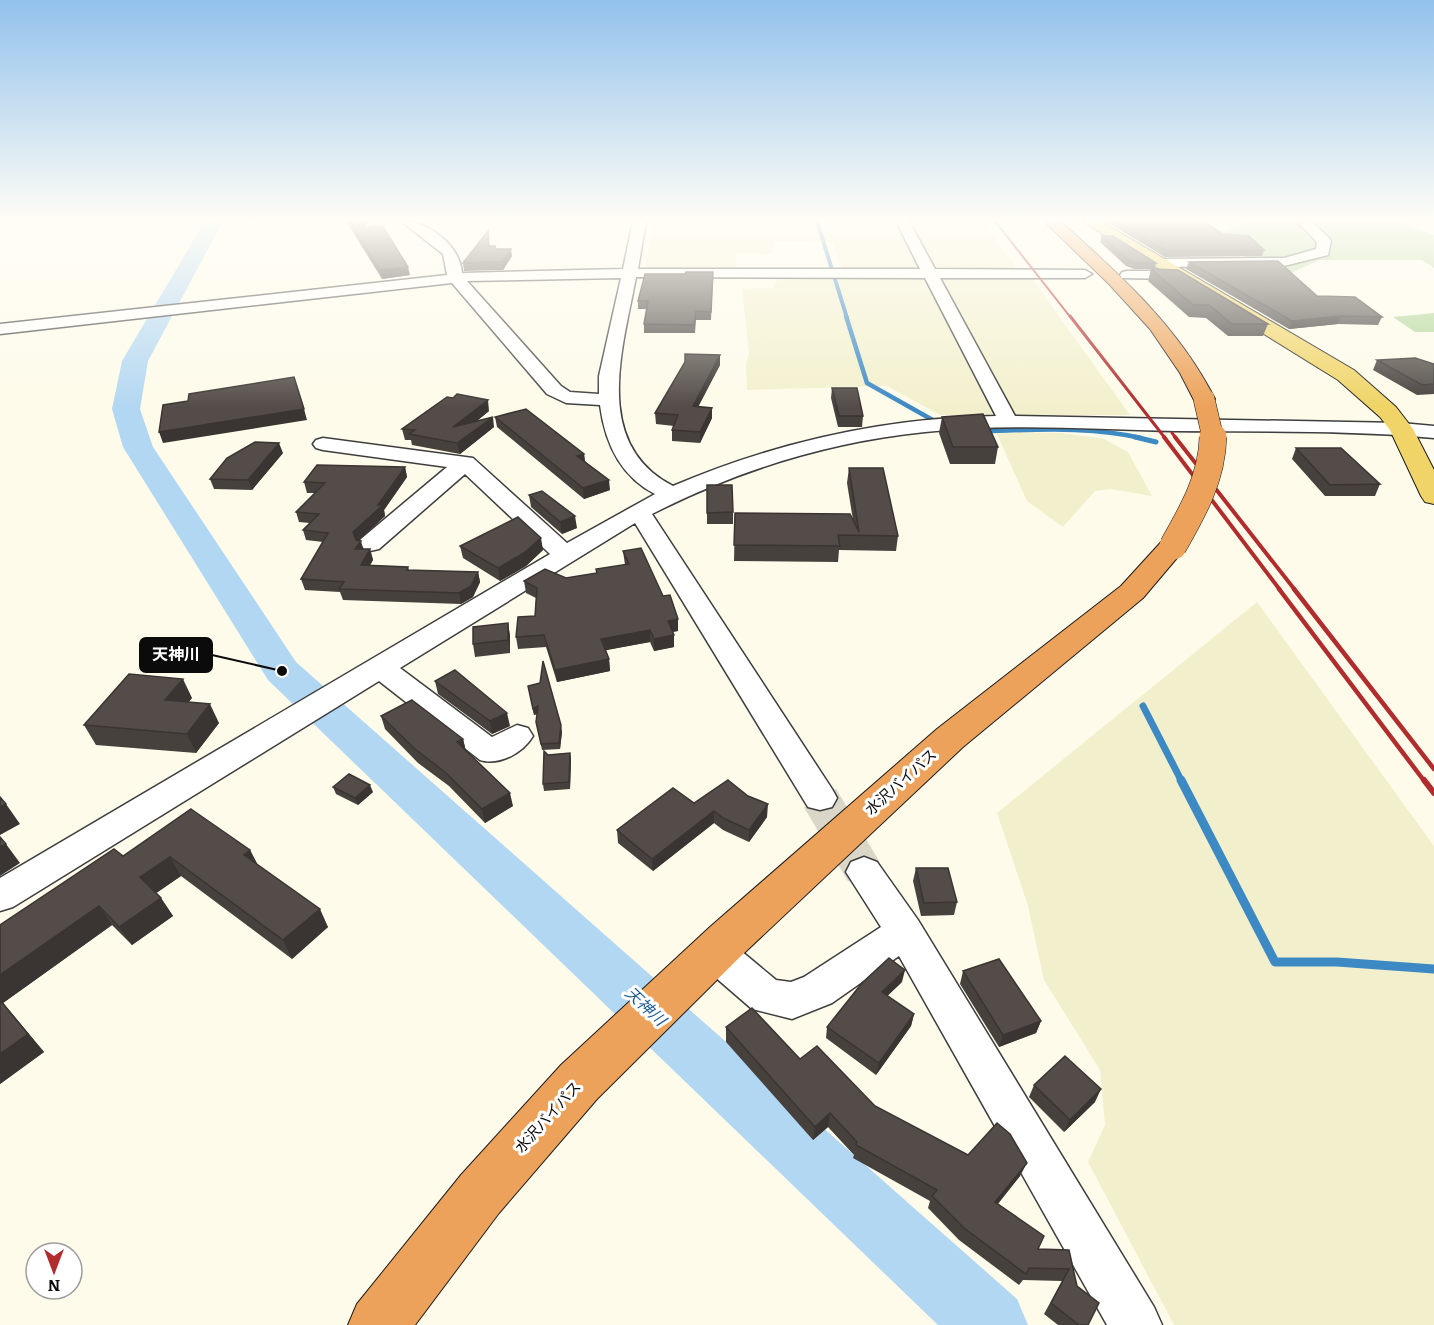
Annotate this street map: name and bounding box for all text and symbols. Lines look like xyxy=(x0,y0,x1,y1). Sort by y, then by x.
callout: 天神川 xyxy=(140,638,212,672)
text: 天神川 xyxy=(152,645,200,664)
street label: 水沢バイパス xyxy=(862,745,940,819)
water label: 天神川 xyxy=(622,983,671,1031)
street label: 水沢バイパス xyxy=(511,1078,585,1156)
north arrow xyxy=(24,1241,84,1301)
text: N xyxy=(48,1276,60,1295)

